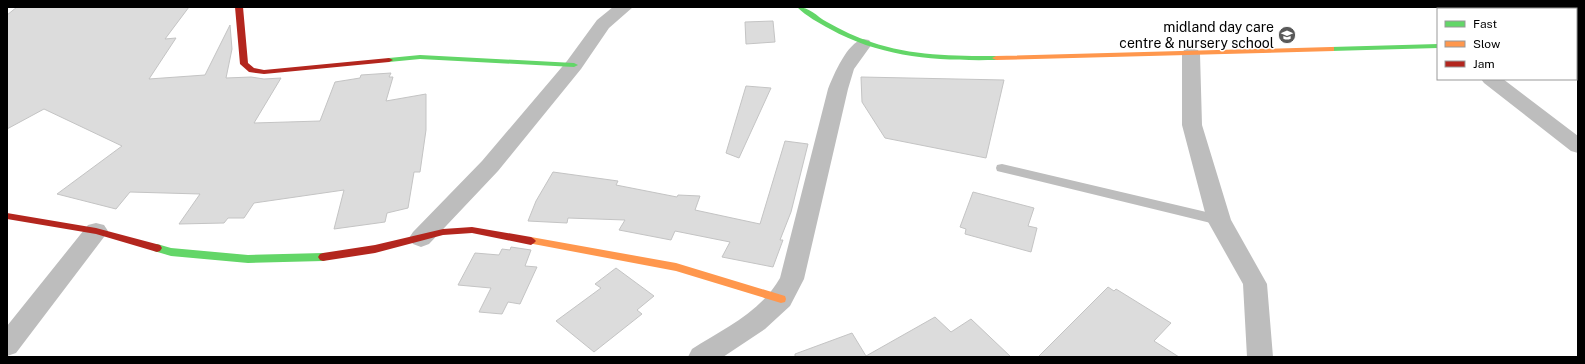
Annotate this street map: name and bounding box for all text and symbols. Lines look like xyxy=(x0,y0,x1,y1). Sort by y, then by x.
legend xyxy=(1437,8,1577,80)
text: Fast xyxy=(1473,17,1498,31)
place label: midland day care centre & nursery school xyxy=(1119,19,1274,51)
school or university icon: midland day care centre & nursery school xyxy=(1277,25,1297,45)
text: Slow xyxy=(1473,37,1501,51)
text: Jam xyxy=(1473,57,1495,71)

